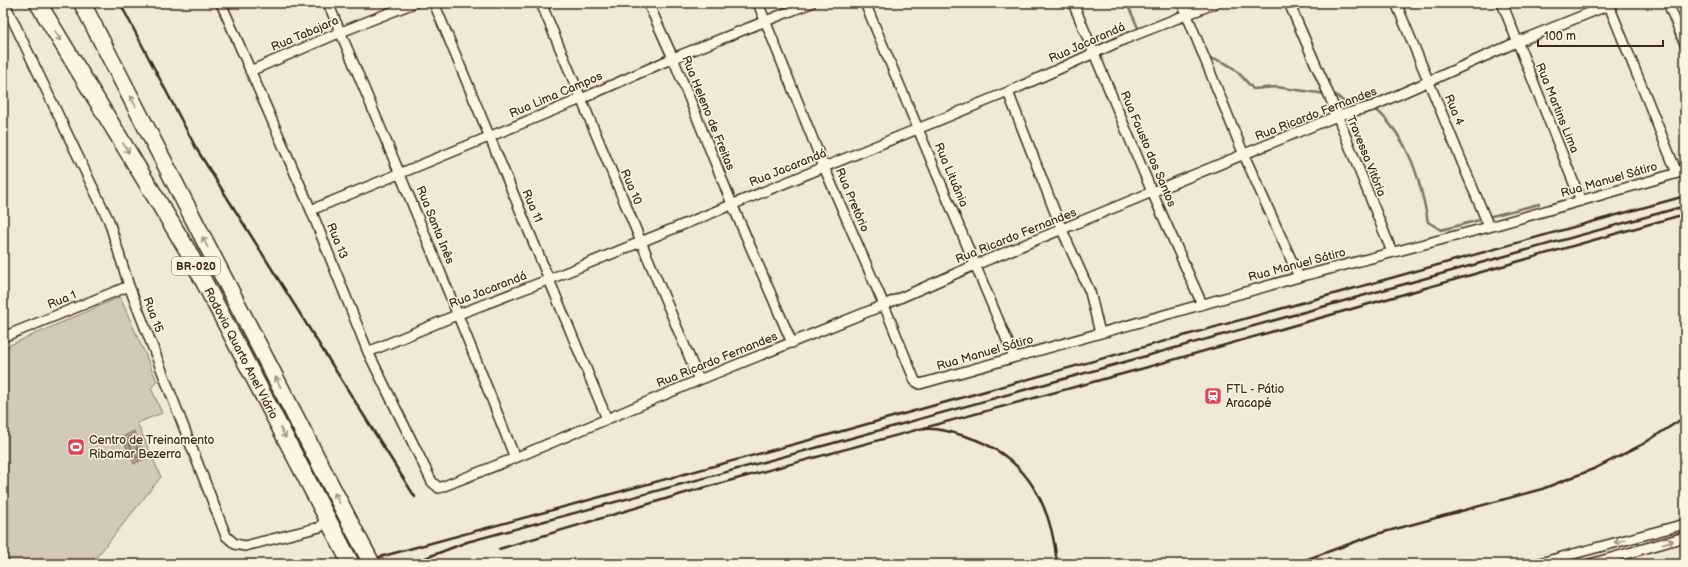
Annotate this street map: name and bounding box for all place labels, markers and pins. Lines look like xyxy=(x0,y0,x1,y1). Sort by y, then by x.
place label: FTL - Pátio Aracapé xyxy=(1226,382,1285,411)
station icon: FTL - Pátio Aracapé xyxy=(1203,386,1223,406)
place label: Centro de Treinamento Ribamar Bezerra xyxy=(89,433,214,462)
sports icon: Centro de Treinamento Ribamar Bezerra xyxy=(66,437,86,457)

